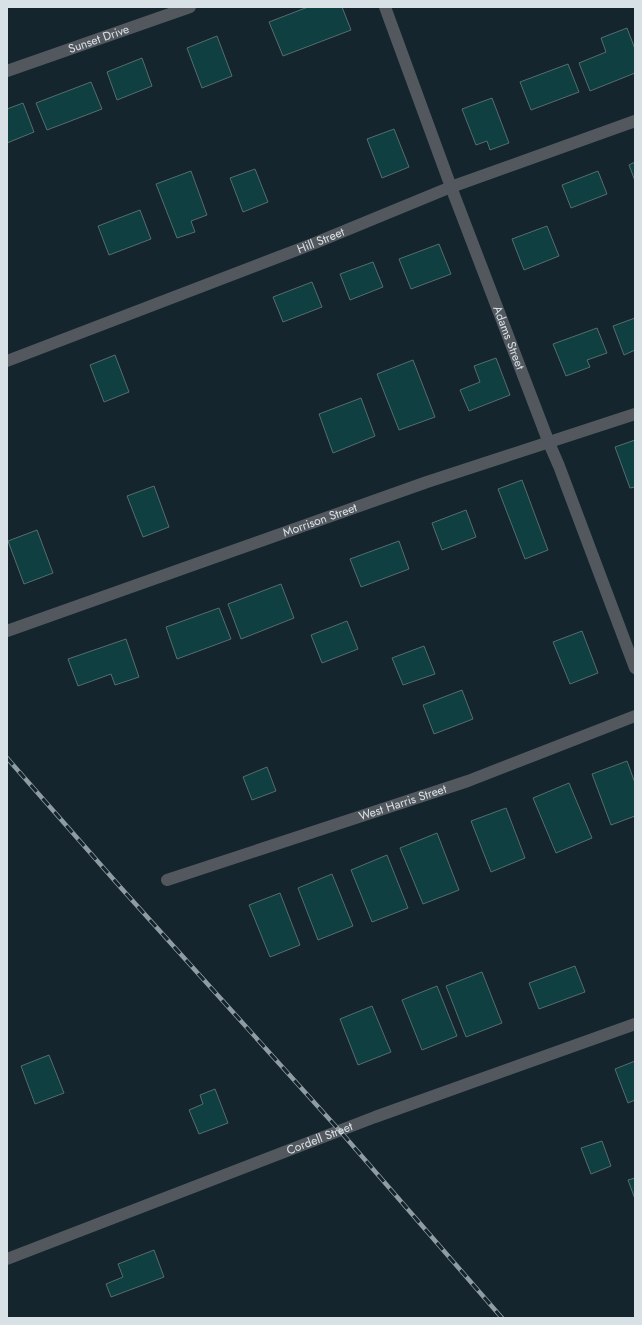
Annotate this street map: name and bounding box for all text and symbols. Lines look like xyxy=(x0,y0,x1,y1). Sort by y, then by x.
street label: Sunset Drive xyxy=(66,20,131,58)
street label: Hill Street xyxy=(294,223,347,258)
street label: Adams Street xyxy=(488,303,529,372)
street label: Morrison Street xyxy=(280,498,360,541)
street label: West Harris Street xyxy=(356,780,449,825)
street label: Cordell Street xyxy=(284,1117,355,1159)

